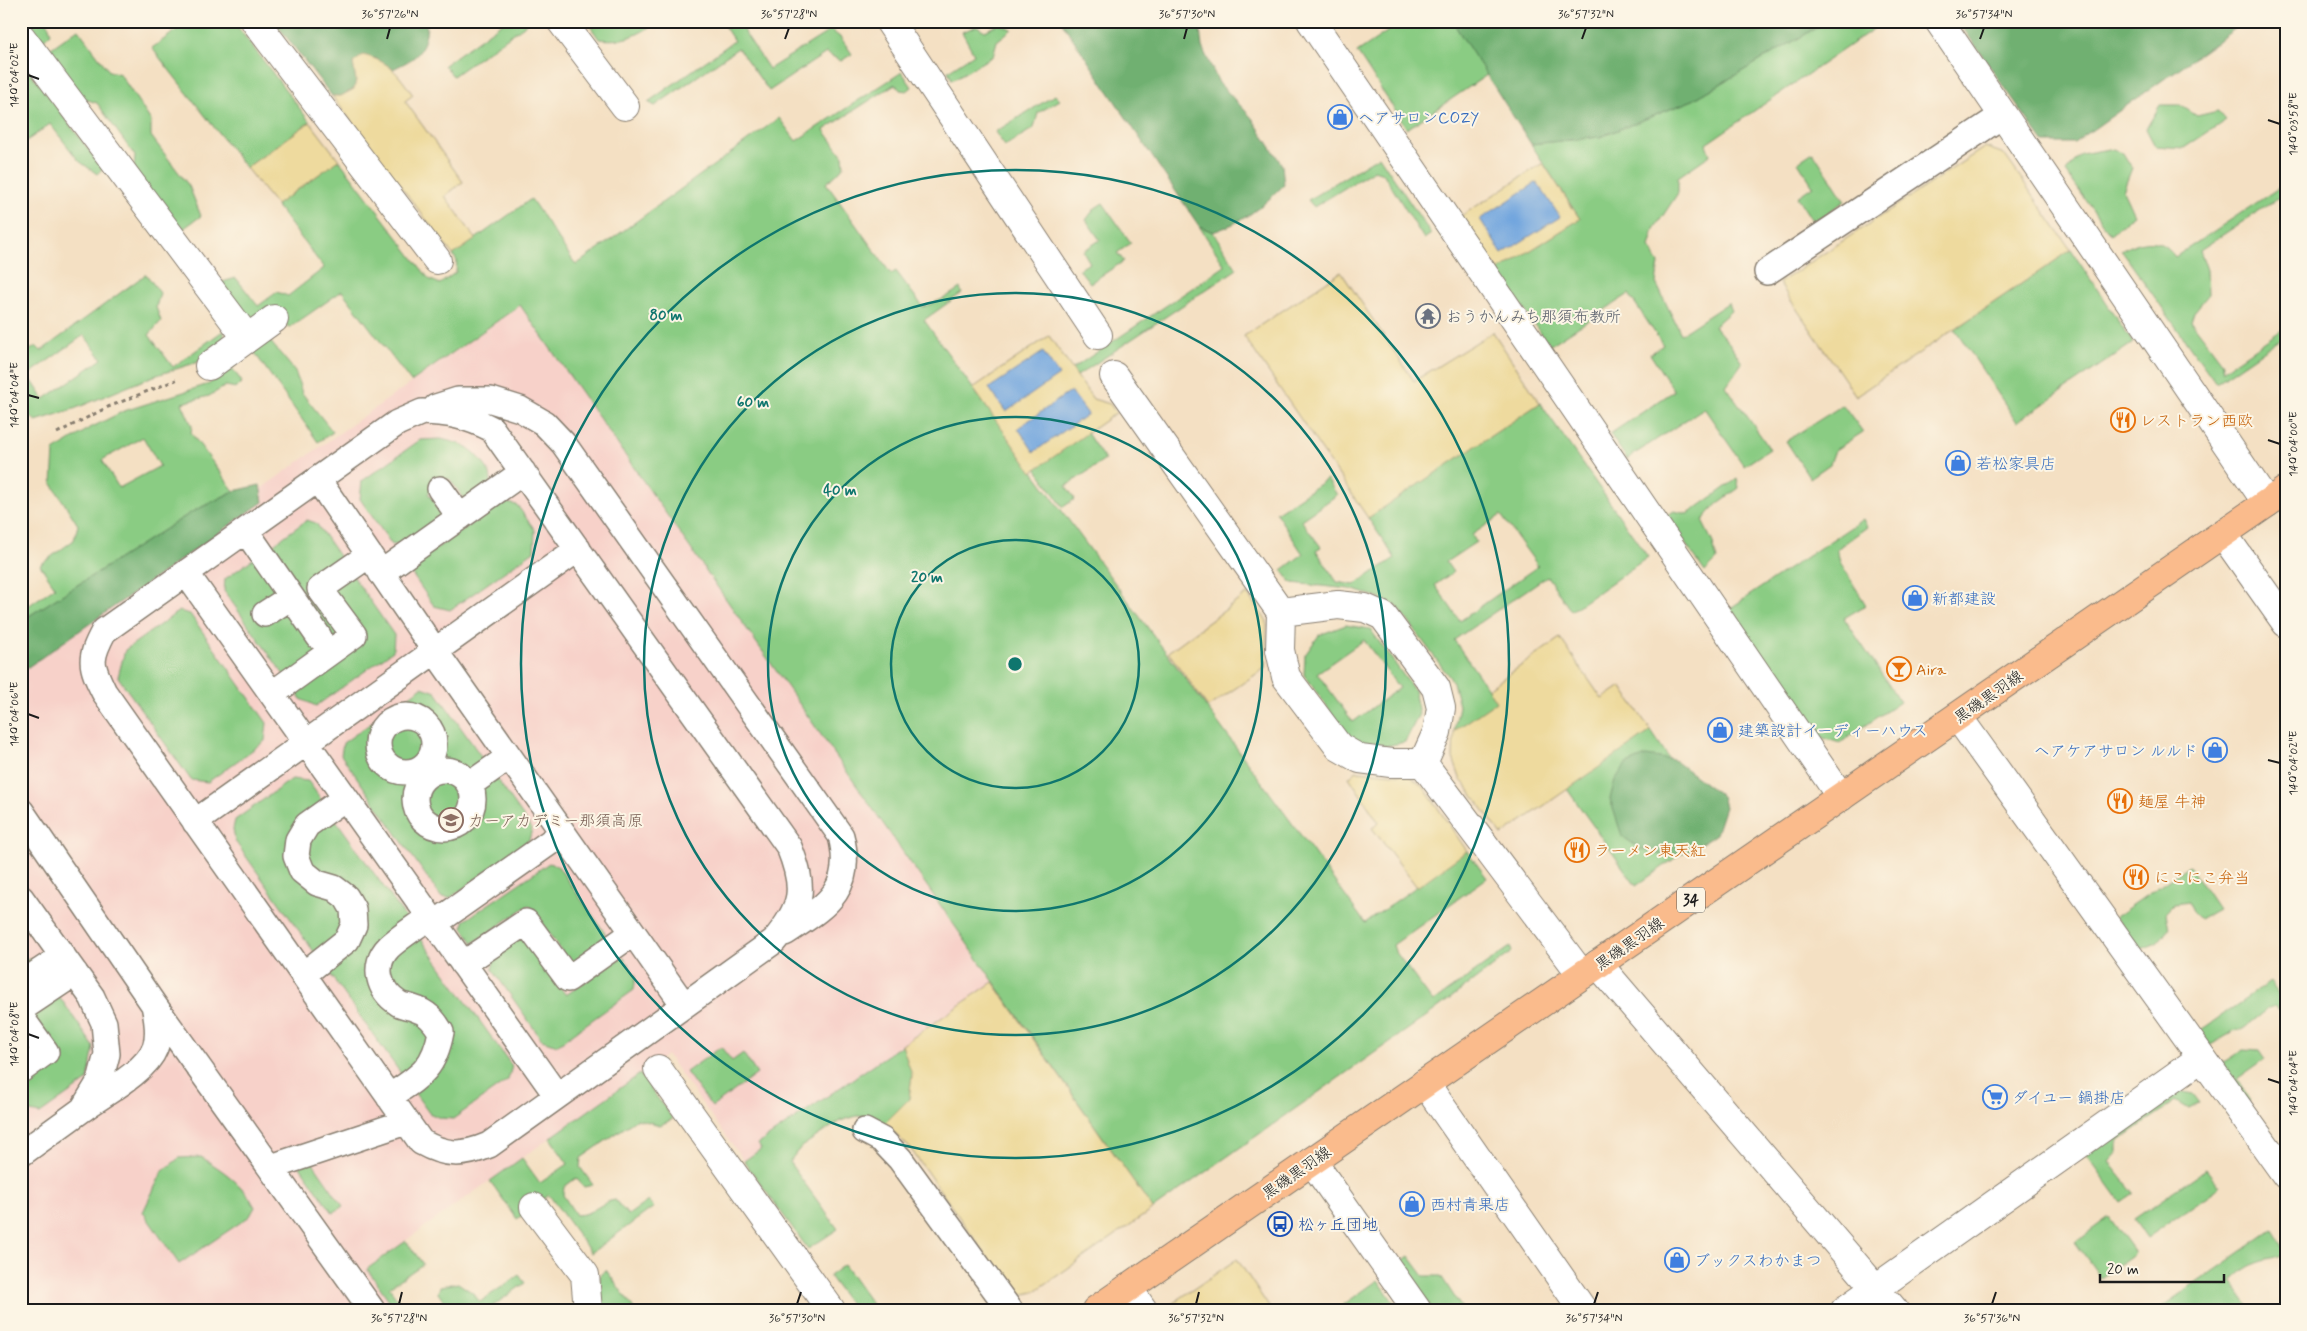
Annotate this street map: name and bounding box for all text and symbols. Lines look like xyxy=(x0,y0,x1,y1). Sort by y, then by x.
text: 36°57'26"N xyxy=(362,7,418,23)
text: 36°57'28"N xyxy=(761,7,817,23)
text: 36°57'30"N xyxy=(1159,7,1215,23)
text: 36°57'32"N xyxy=(1558,7,1614,23)
text: 36°57'34"N xyxy=(1956,7,2012,23)
text: 140°04'02"E xyxy=(7,43,23,107)
text: 140°03'58"E xyxy=(2286,92,2302,156)
shop icon: ヘアサロンCOZY xyxy=(1327,104,1353,130)
place label: ヘアサロンCOZY xyxy=(1358,108,1479,129)
temple icon: おうかんみち那須布教所 xyxy=(1415,303,1441,329)
text: 80 m xyxy=(649,306,683,326)
place label: おうかんみち那須布教所 xyxy=(1446,307,1621,328)
text: 140°04'04"E xyxy=(7,362,23,428)
text: 60 m xyxy=(737,393,769,413)
restaurant icon: レストラン西欧 xyxy=(2110,407,2136,433)
place label: レストラン西欧 xyxy=(2140,411,2253,432)
text: 140°04'00"E xyxy=(2286,411,2302,477)
shop icon: 若松家具店 xyxy=(1945,450,1971,476)
place label: 若松家具店 xyxy=(1976,454,2056,475)
text: 40 m xyxy=(823,481,857,501)
text: 20 m xyxy=(911,568,943,588)
shop icon: 新都建設 xyxy=(1902,585,1928,611)
place label: 新都建設 xyxy=(1932,589,1996,610)
centre of rings xyxy=(1006,655,1024,673)
bar icon: Aira xyxy=(1886,656,1912,682)
place label: Aira xyxy=(1916,660,1947,681)
street label: 黒磯黒羽線 xyxy=(1950,666,2028,729)
text: 140°04'06"E xyxy=(7,681,23,747)
shop icon: 建築設計イーディーハウス xyxy=(1707,717,1733,743)
place label: 建築設計イーディーハウス xyxy=(1738,721,1928,742)
text: 140°04'02"E xyxy=(2286,731,2302,795)
shop icon: ヘアケアサロン ルルド xyxy=(2202,737,2228,763)
place label: ヘアケアサロン ルルド xyxy=(2034,741,2198,762)
restaurant icon: 麺屋 牛神 xyxy=(2107,788,2133,814)
place label: 麺屋 牛神 xyxy=(2138,792,2206,813)
school or university icon: カーアカデミー那須高原 xyxy=(438,807,464,833)
place label: カーアカデミー那須高原 xyxy=(468,811,643,832)
restaurant icon: ラーメン東天紅 xyxy=(1564,837,1590,863)
place label: ラーメン東天紅 xyxy=(1594,841,1706,862)
restaurant icon: にこにこ弁当 xyxy=(2123,864,2149,890)
place label: にこにこ弁当 xyxy=(2154,868,2250,889)
road number: 34 xyxy=(1677,888,1705,912)
street label: 黒磯黒羽線 xyxy=(1591,913,1669,976)
text: 140°04'08"E xyxy=(7,1001,23,1067)
text: 140°04'04"E xyxy=(2286,1050,2302,1116)
supermarket icon: ダイユー 鍋掛店 xyxy=(1982,1084,2008,1110)
place label: ダイユー 鍋掛店 xyxy=(2012,1088,2125,1109)
street label: 黒磯黒羽線 xyxy=(1258,1142,1336,1205)
shop icon: 西村青果店 xyxy=(1399,1191,1425,1217)
place label: 西村青果店 xyxy=(1430,1195,1510,1216)
bus stop icon: 松ヶ丘団地 xyxy=(1267,1211,1293,1237)
place label: 松ヶ丘団地 xyxy=(1298,1215,1378,1236)
shop icon: ブックスわかまつ xyxy=(1664,1247,1690,1273)
place label: ブックスわかまつ xyxy=(1694,1251,1822,1272)
scale bar xyxy=(2100,1251,2223,1283)
text: 20 m xyxy=(2107,1260,2139,1280)
text: 36°57'28"N xyxy=(371,1311,427,1327)
text: 36°57'30"N xyxy=(769,1311,825,1327)
text: 36°57'32"N xyxy=(1168,1311,1224,1327)
text: 36°57'34"N xyxy=(1566,1311,1622,1327)
text: 36°57'36"N xyxy=(1964,1311,2020,1327)

